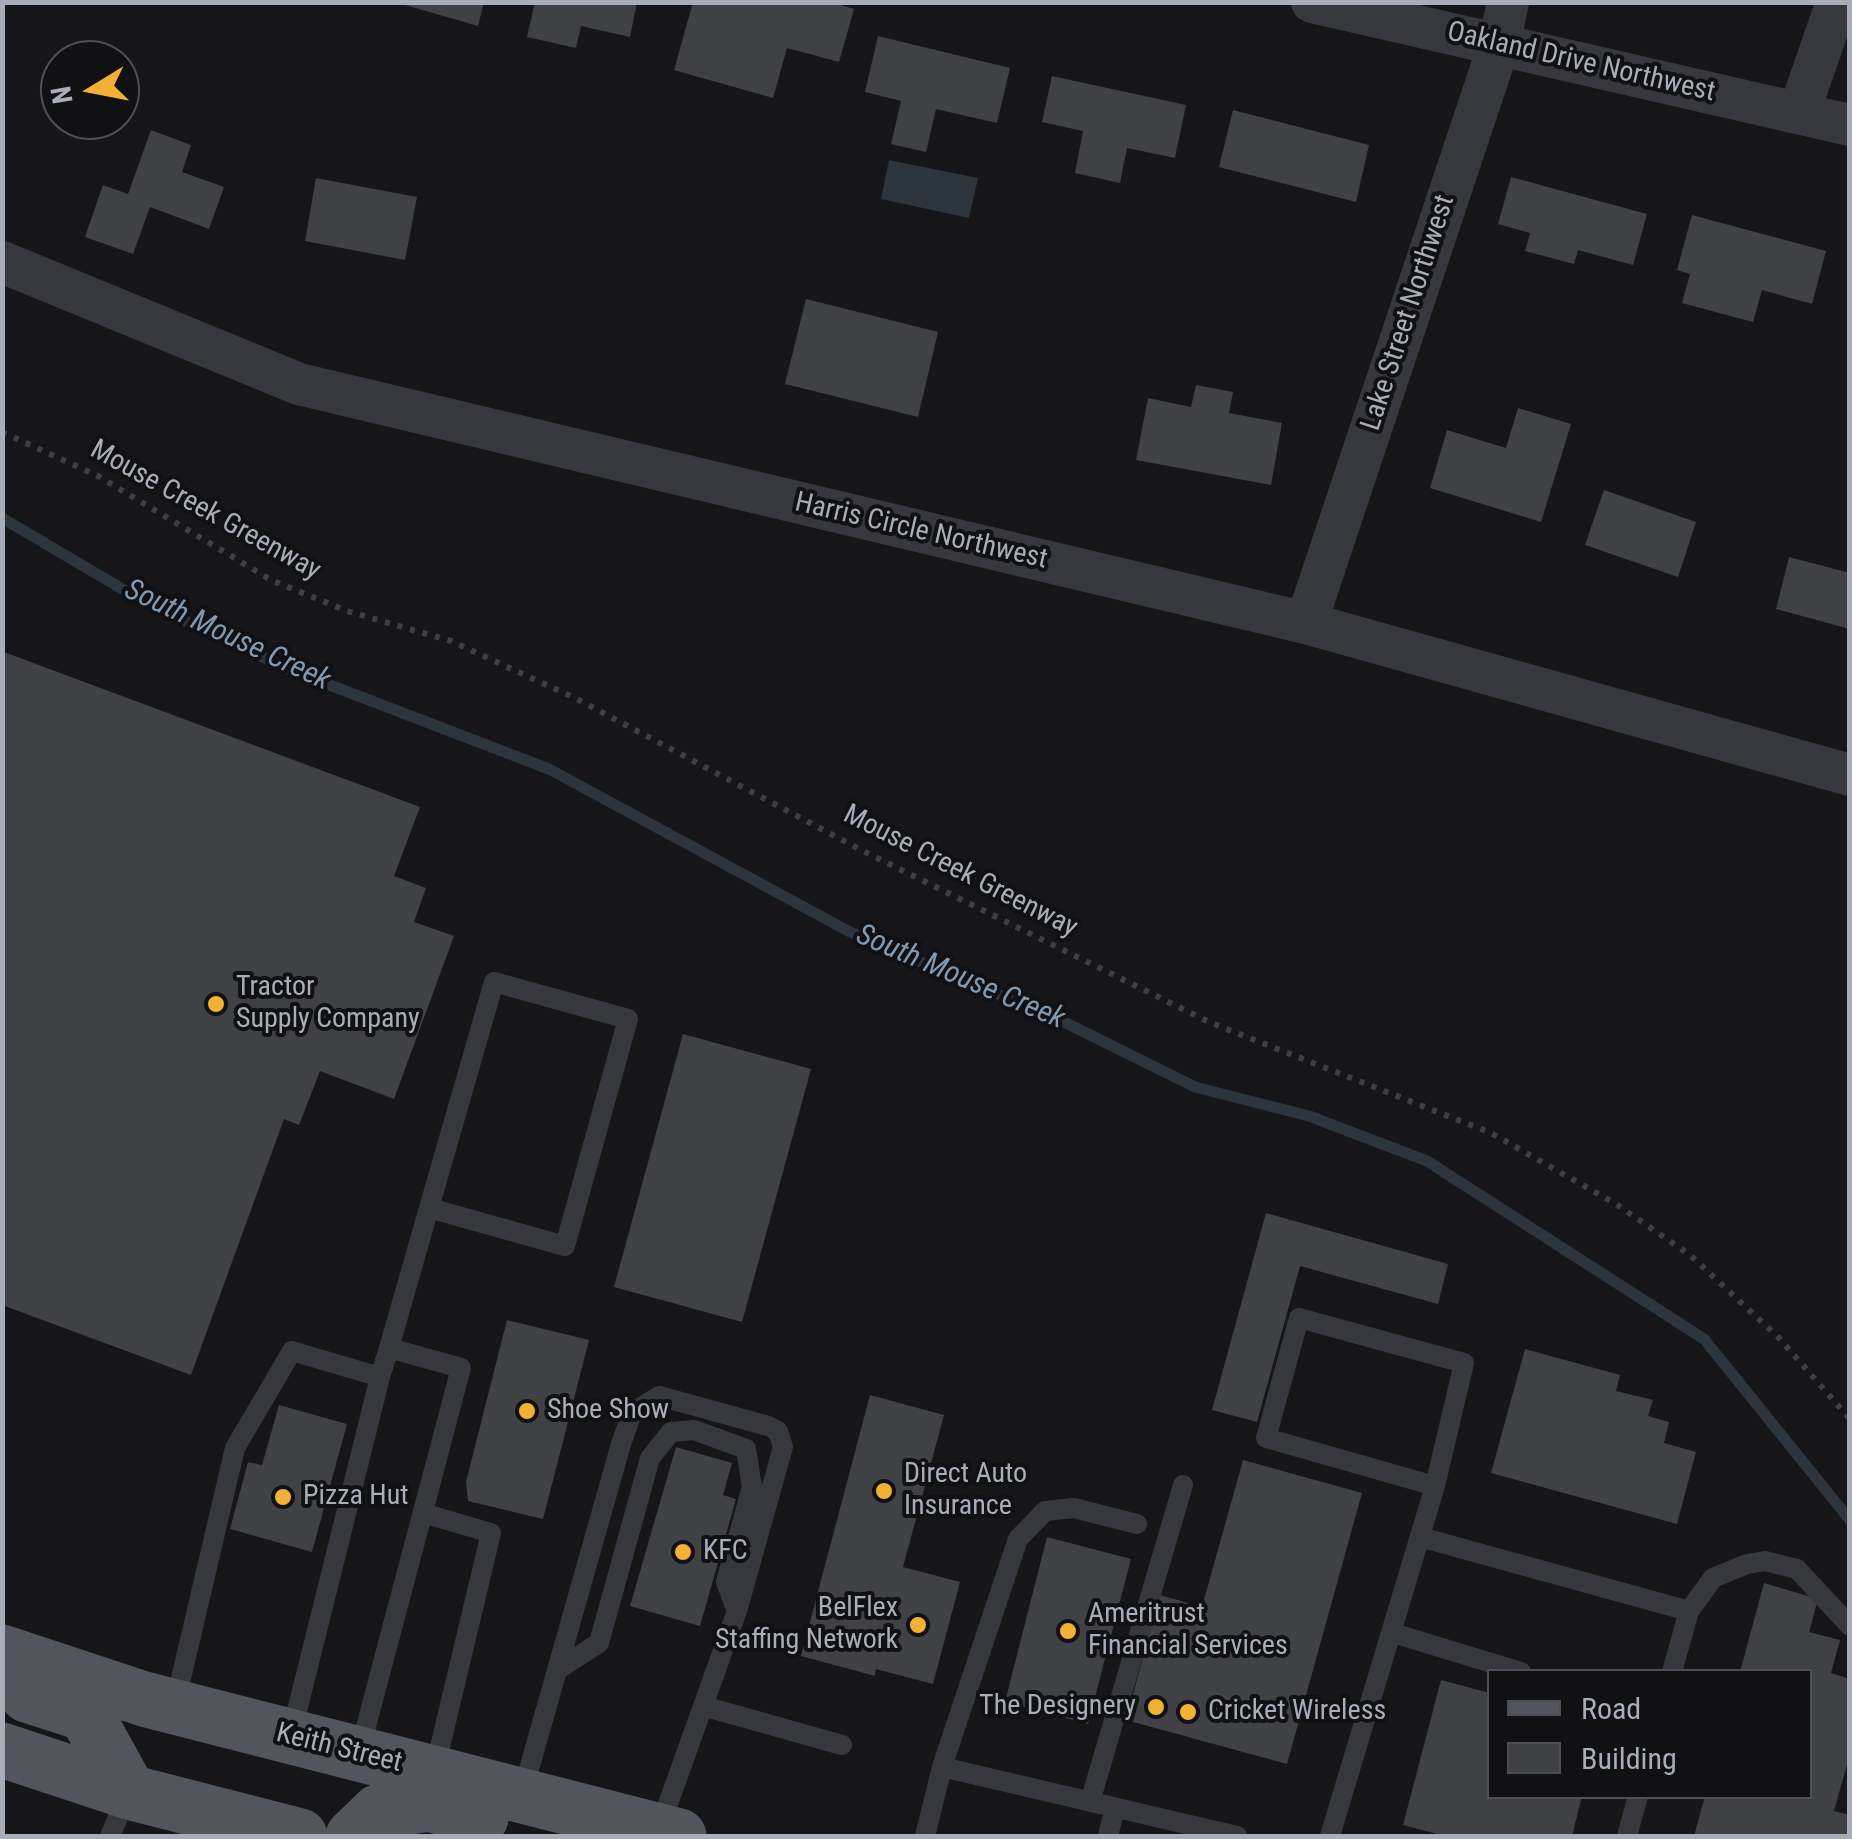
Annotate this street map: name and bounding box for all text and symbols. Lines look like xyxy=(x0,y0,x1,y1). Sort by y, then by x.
street label: Oakland Drive Northwest xyxy=(1444,16,1718,110)
north arrow xyxy=(40,40,140,140)
text: N xyxy=(44,84,80,106)
street label: Lake Street Northwest xyxy=(1355,191,1463,435)
street label: Mouse Creek Greenway xyxy=(84,434,326,588)
street label: Harris Circle Northwest xyxy=(792,487,1050,577)
water label: South Mouse Creek xyxy=(118,573,336,699)
street label: Mouse Creek Greenway xyxy=(837,798,1083,946)
water label: South Mouse Creek xyxy=(850,918,1070,1038)
place label: Tractor Supply Company xyxy=(236,971,420,1037)
marker: Tractor Supply Company xyxy=(205,993,227,1015)
place label: Shoe Show xyxy=(547,1394,669,1428)
marker: Shoe Show xyxy=(516,1400,538,1422)
place label: Direct Auto Insurance xyxy=(904,1458,1027,1524)
place label: Pizza Hut xyxy=(303,1480,409,1514)
marker: Direct Auto Insurance xyxy=(873,1480,895,1502)
marker: Pizza Hut xyxy=(272,1486,294,1508)
place label: KFC xyxy=(703,1535,748,1569)
marker: KFC xyxy=(672,1541,694,1563)
place label: BelFlex Staffing Network xyxy=(715,1592,898,1658)
place label: Ameritrust Financial Services xyxy=(1088,1598,1288,1664)
marker: BelFlex Staffing Network xyxy=(907,1614,929,1636)
marker: Ameritrust Financial Services xyxy=(1057,1620,1079,1642)
legend xyxy=(1487,1669,1812,1799)
place label: The Designery xyxy=(979,1690,1136,1724)
text: Road xyxy=(1581,1691,1641,1726)
place label: Cricket Wireless xyxy=(1208,1695,1386,1729)
marker: The Designery xyxy=(1145,1696,1167,1718)
marker: Cricket Wireless xyxy=(1177,1701,1199,1723)
street label: Keith Street xyxy=(273,1717,405,1781)
text: Building xyxy=(1581,1741,1677,1776)

